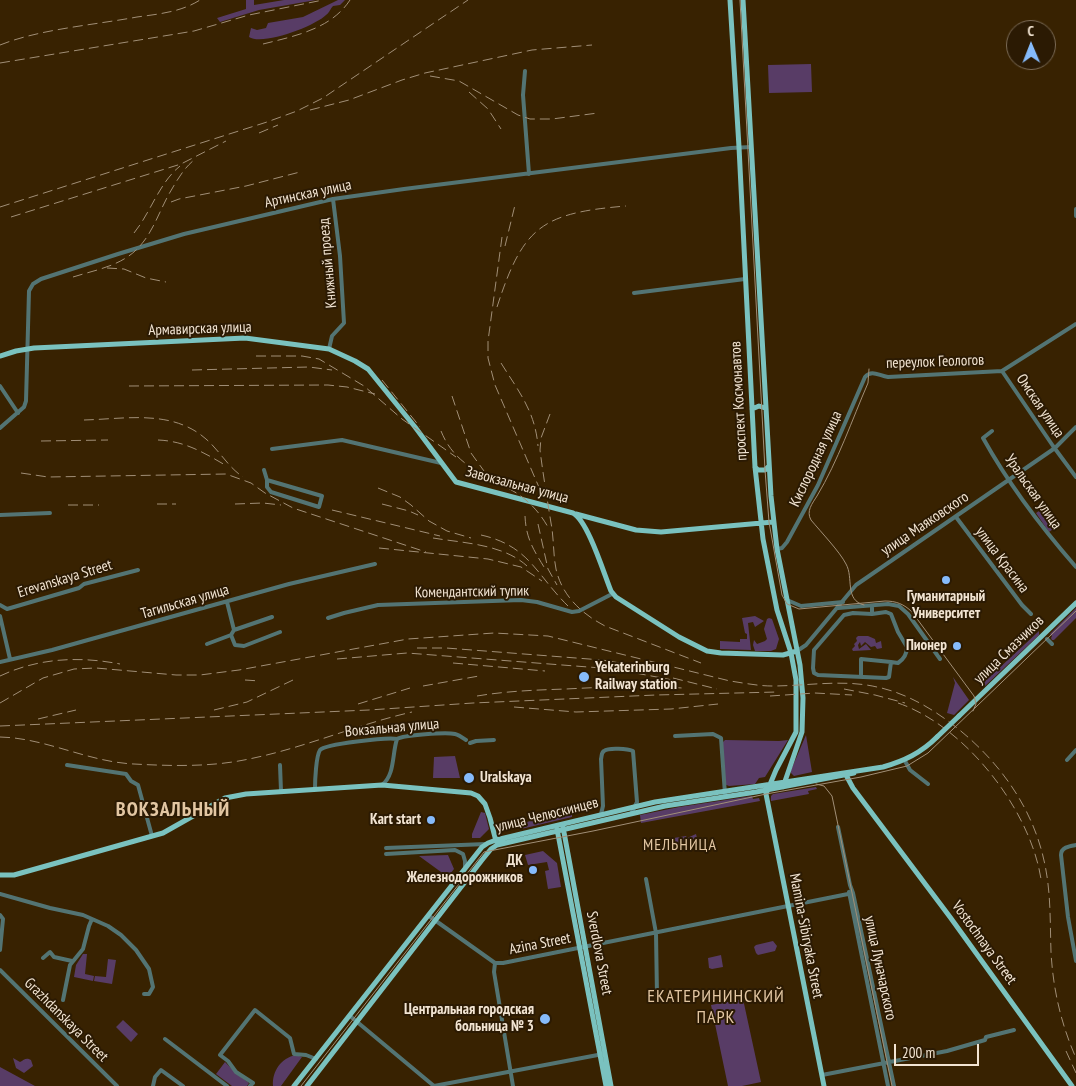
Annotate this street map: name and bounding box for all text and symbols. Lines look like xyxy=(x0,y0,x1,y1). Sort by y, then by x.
north arrow xyxy=(1006,20,1056,70)
text: С xyxy=(1027,22,1034,40)
street label: Артинская улица xyxy=(263,176,353,212)
street label: Книжный проезд xyxy=(315,217,341,309)
street label: Армавирская улица xyxy=(148,318,252,340)
street label: проспект Космонавтов xyxy=(727,341,751,461)
street label: переулок Геологов xyxy=(886,351,984,373)
street label: Омская улица xyxy=(1012,371,1068,441)
street label: Кислородная улица xyxy=(786,408,846,510)
street label: Уральская улица xyxy=(1001,451,1065,533)
street label: Завокзальная улица xyxy=(463,463,571,507)
street label: улица Маяковского xyxy=(878,488,972,560)
street label: улица Красина xyxy=(971,523,1033,597)
street label: Erevanskaya Street xyxy=(16,556,114,602)
marker: Гуманитарный Университет xyxy=(940,574,952,586)
street label: Тагильская улица xyxy=(139,581,231,623)
street label: Комендантский тупик xyxy=(415,582,529,602)
place label: Гуманитарный Университет xyxy=(907,588,985,623)
street label: улица Смазчиков xyxy=(970,612,1048,688)
place label: Пионер xyxy=(906,637,947,655)
marker: Пионер xyxy=(951,640,963,652)
place label: Yekaterinburg Railway station xyxy=(595,659,677,694)
marker: Yekaterinburg Railway station xyxy=(577,670,591,684)
street label: Вокзальная улица xyxy=(344,715,440,741)
place label: Uralskaya xyxy=(480,769,532,787)
marker: Uralskaya xyxy=(462,771,476,785)
street label: улица Челюскинцев xyxy=(494,794,600,836)
district label: ВОКЗАЛЬНЫЙ xyxy=(115,798,231,822)
place label: Kart start xyxy=(370,811,421,829)
marker: Kart start xyxy=(425,814,437,826)
district label: МЕЛЬНИЦА xyxy=(642,835,718,855)
place label: ДК Железнодорожников xyxy=(407,852,523,887)
marker: ДК Железнодорожников xyxy=(527,864,539,876)
street label: Mamina-Sibiryaka Street xyxy=(785,872,827,1000)
street label: Vostochnaya Street xyxy=(948,898,1020,988)
street label: Sverdlova Street xyxy=(582,910,616,996)
street label: улица Луначарского xyxy=(860,914,900,1022)
street label: Azina Street xyxy=(508,929,572,959)
street label: Grazhdanskaya Street xyxy=(20,974,112,1066)
district label: ЕКАТЕРИНИНСКИЙ ПАРК xyxy=(645,986,787,1028)
place label: Центральная городская больница № 3 xyxy=(404,1001,534,1036)
marker: Центральная городская больница № 3 xyxy=(538,1012,552,1026)
scale bar xyxy=(896,1034,981,1066)
text: 200 m xyxy=(902,1043,935,1062)

